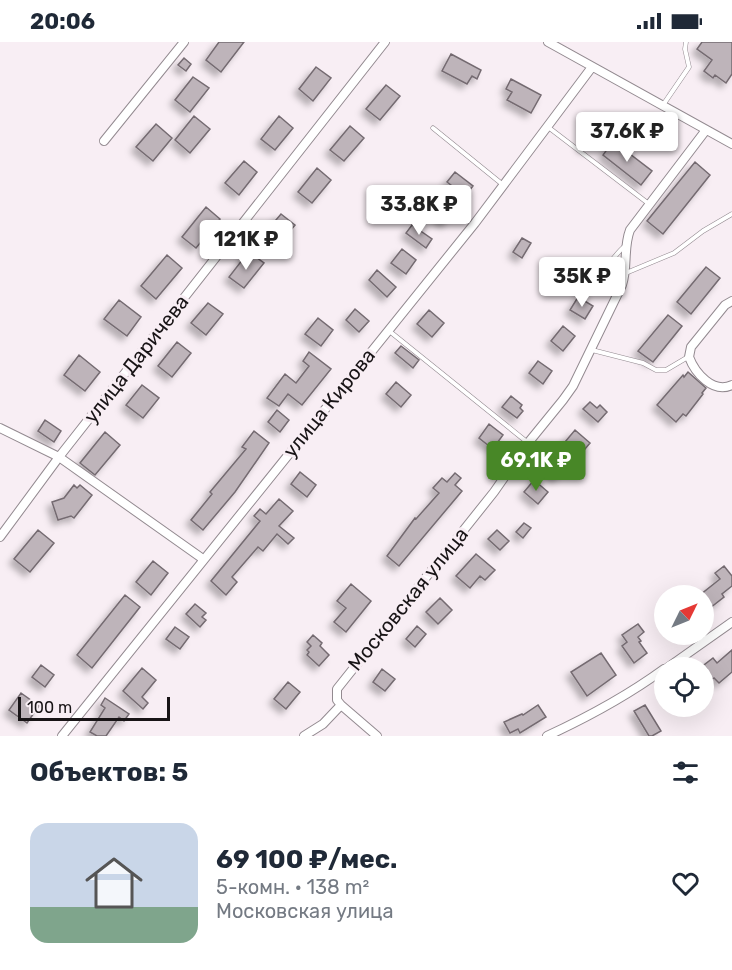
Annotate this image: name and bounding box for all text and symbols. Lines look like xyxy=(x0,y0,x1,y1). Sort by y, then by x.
text: 20:06 xyxy=(30,8,95,35)
pin: 37.6K ₽ xyxy=(572,112,682,163)
text: 37.6K ₽ xyxy=(590,119,664,143)
pin: 33.8K ₽ xyxy=(364,185,474,236)
text: 33.8K ₽ xyxy=(380,192,458,216)
pin: 121K ₽ xyxy=(197,220,295,271)
text: 121K ₽ xyxy=(214,227,278,251)
pin: 35K ₽ xyxy=(540,257,624,308)
text: 35K ₽ xyxy=(553,264,611,288)
street label: улица Даричева xyxy=(78,290,194,428)
street label: улица Кирова xyxy=(278,344,380,462)
pin: 69.1K ₽ xyxy=(481,441,591,492)
text: 69.1K ₽ xyxy=(501,448,572,472)
street label: Московская улица xyxy=(343,522,473,676)
north arrow xyxy=(654,585,714,645)
map controls xyxy=(654,585,714,717)
button: locate xyxy=(654,657,714,717)
scale bar xyxy=(18,694,170,722)
text: 100 m xyxy=(27,698,72,717)
icon: filters xyxy=(669,756,702,789)
text: Объектов: 5 xyxy=(30,757,188,788)
text: 69 100 ₽/мес. xyxy=(216,844,397,875)
icon: home xyxy=(78,847,150,919)
icon: heart xyxy=(669,867,702,900)
text: 5-комн. · 138 m² xyxy=(216,875,369,899)
text: Московская улица xyxy=(216,899,393,923)

